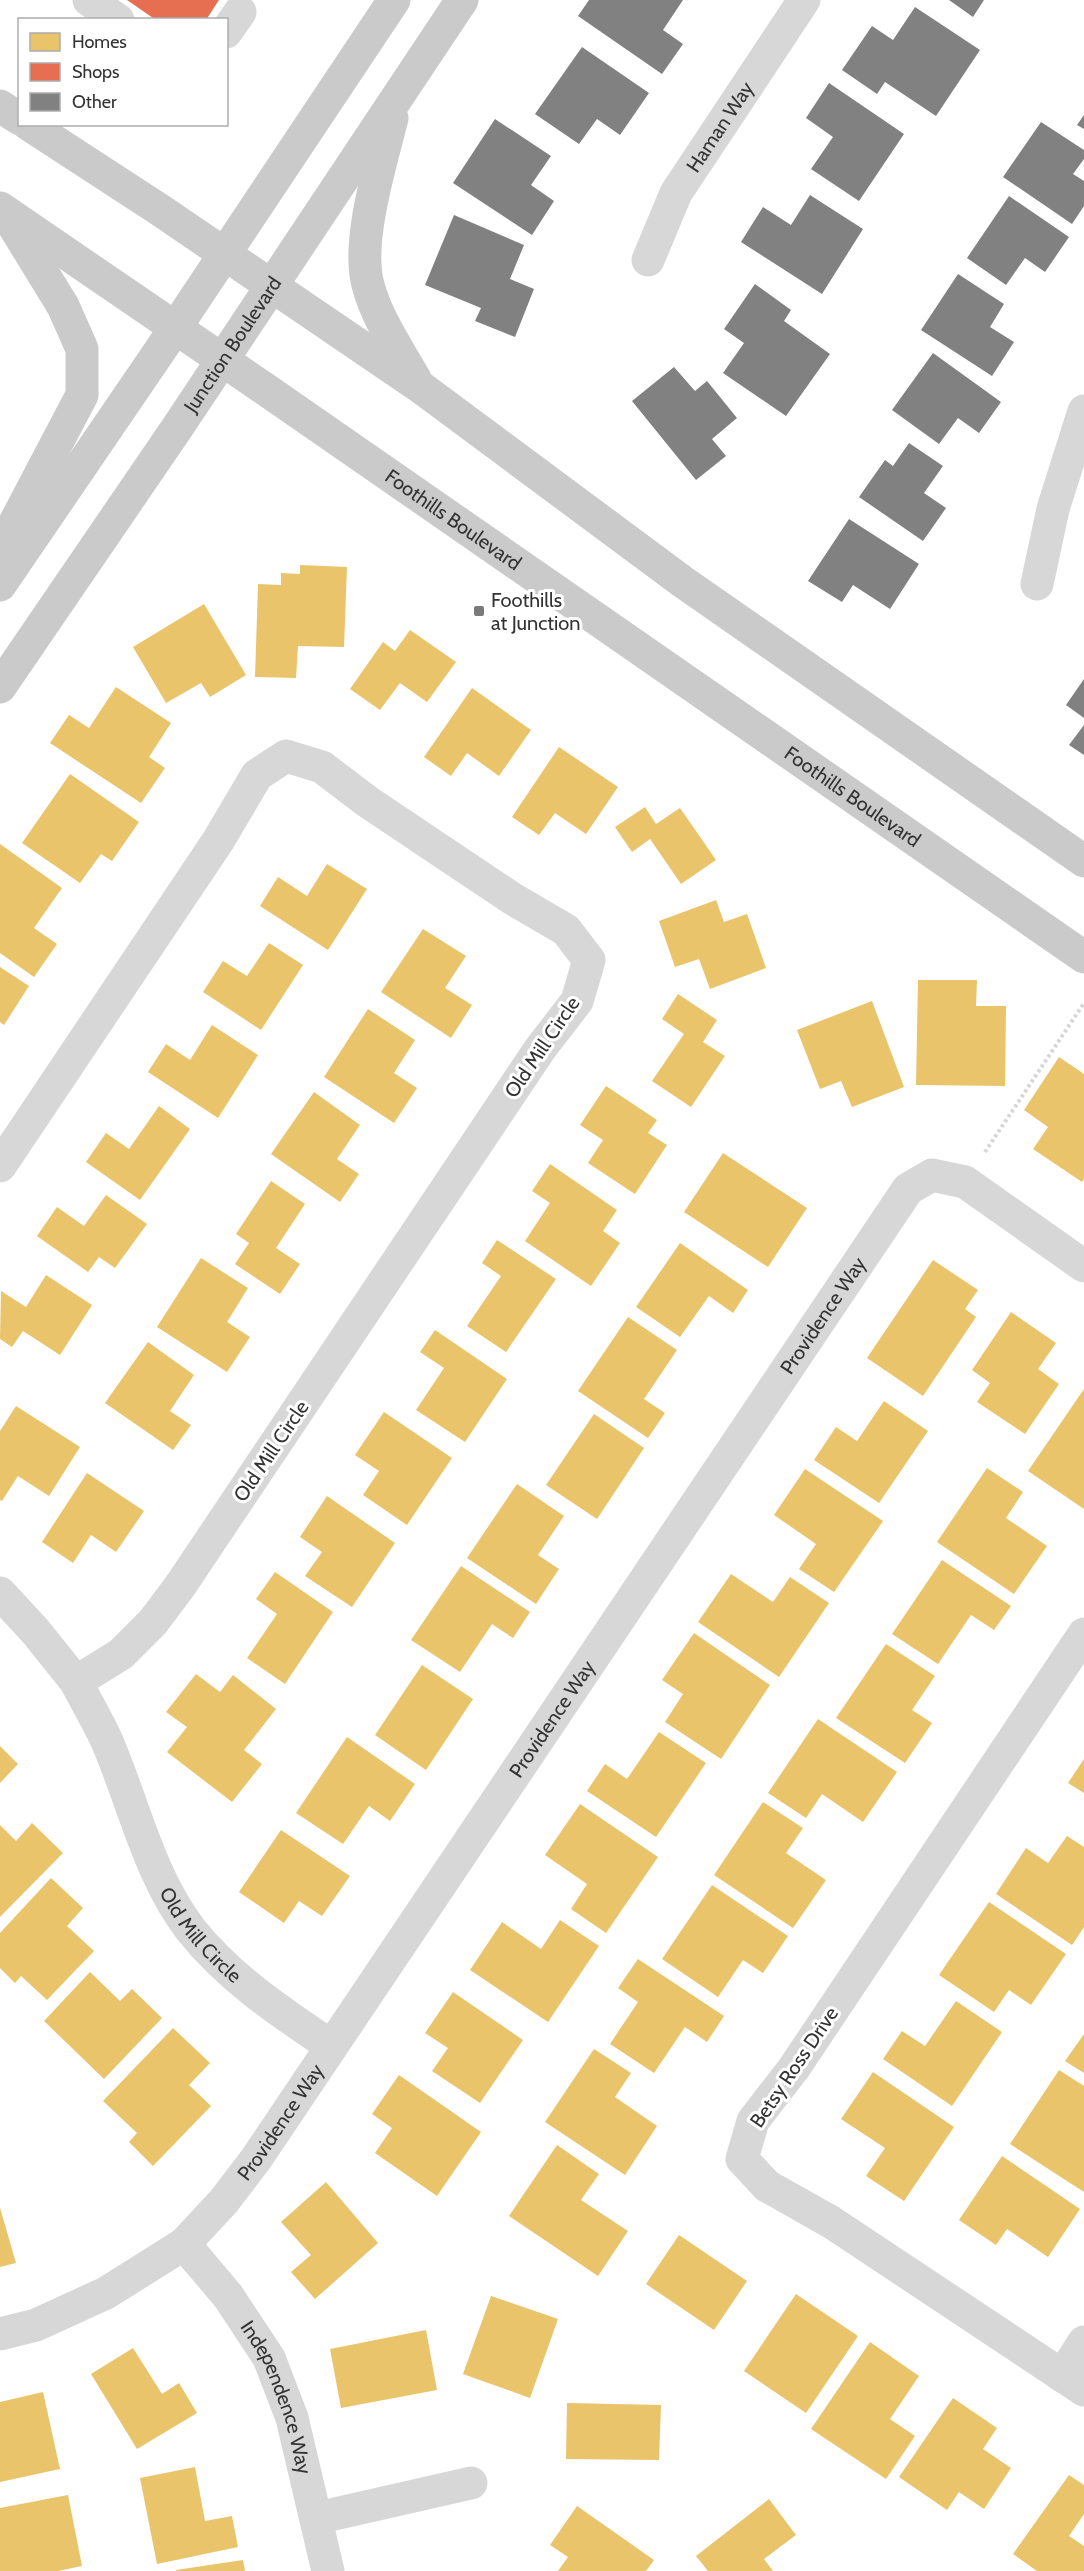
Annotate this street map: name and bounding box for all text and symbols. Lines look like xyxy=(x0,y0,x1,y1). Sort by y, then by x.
legend xyxy=(18,18,228,126)
text: Homes xyxy=(72,31,127,53)
text: Shops xyxy=(72,61,120,83)
street label: Haman Way xyxy=(681,77,759,177)
text: Other xyxy=(72,91,117,113)
street label: Junction Boulevard xyxy=(178,272,286,418)
street label: Foothills Boulevard xyxy=(381,464,526,575)
place label: Foothills at Junction xyxy=(491,588,580,635)
marker: Foothills at Junction xyxy=(472,604,486,618)
street label: Foothills Boulevard xyxy=(780,741,925,852)
street label: Old Mill Circle xyxy=(499,992,585,1102)
street label: Providence Way xyxy=(775,1252,871,1379)
street label: Old Mill Circle xyxy=(228,1396,314,1506)
street label: Providence Way xyxy=(504,1656,600,1782)
street label: Old Mill Circle xyxy=(155,1883,247,1988)
street label: Betsy Ross Drive xyxy=(745,2002,843,2132)
street label: Providence Way xyxy=(232,2059,329,2185)
street label: Independence Way xyxy=(236,2316,317,2476)

